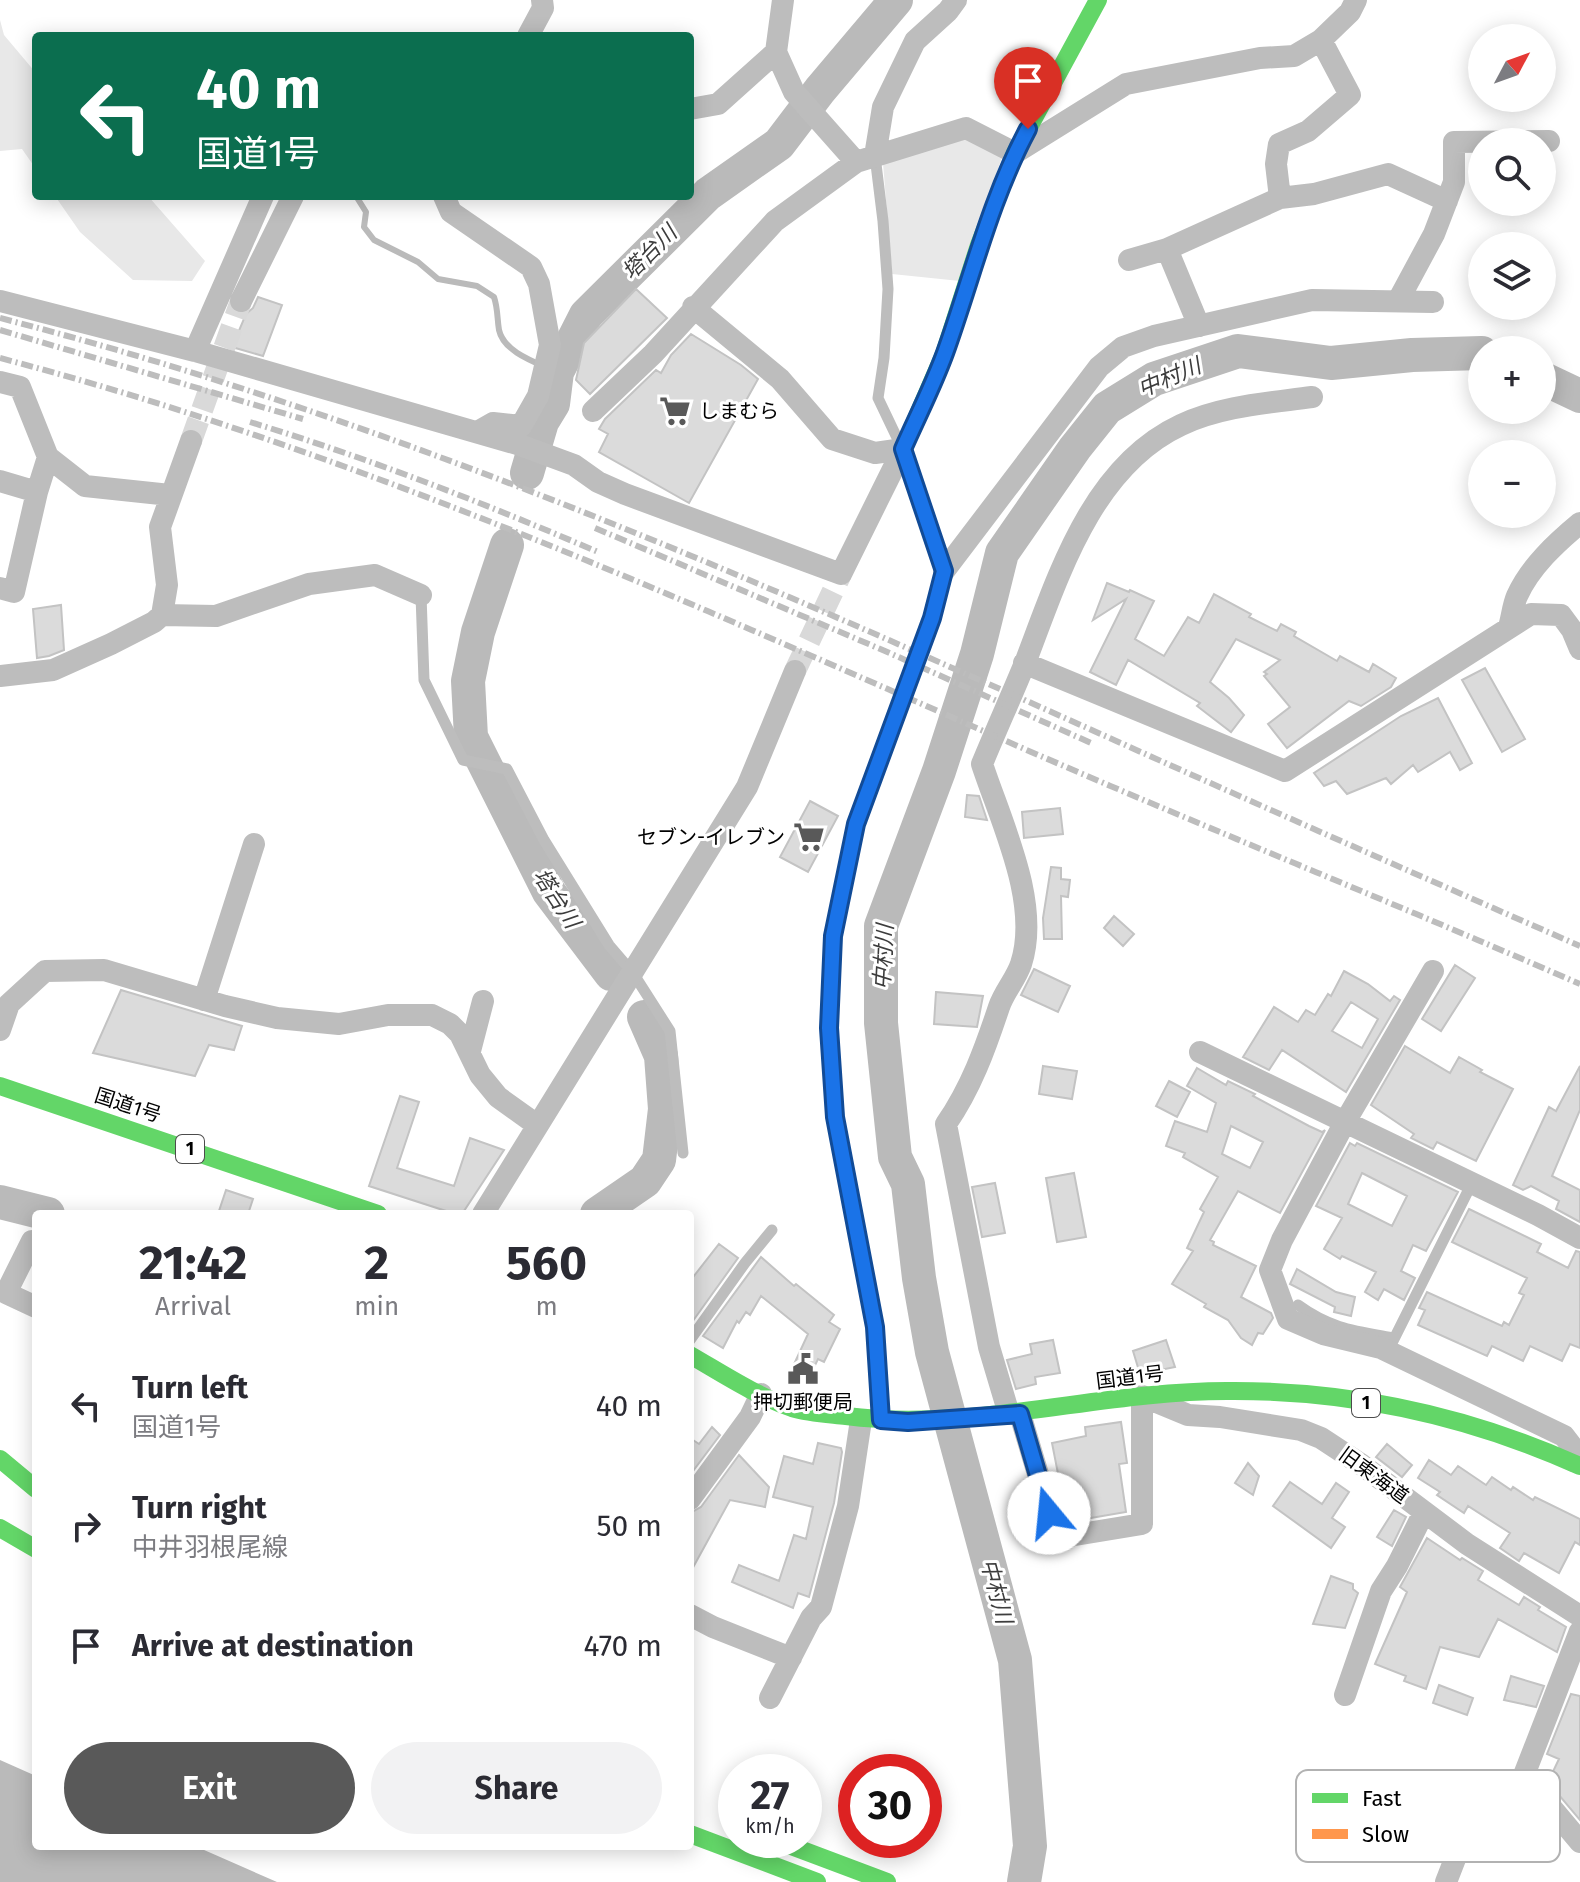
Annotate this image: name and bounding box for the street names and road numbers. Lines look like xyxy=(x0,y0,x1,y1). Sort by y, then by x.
street label: 国道1号 xyxy=(92,1083,164,1127)
road number: 1 xyxy=(176,1135,204,1163)
street label: 国道1号 xyxy=(1094,1361,1166,1393)
road number: 1 xyxy=(1352,1389,1380,1417)
street label: 旧東海道 xyxy=(1335,1442,1413,1508)

